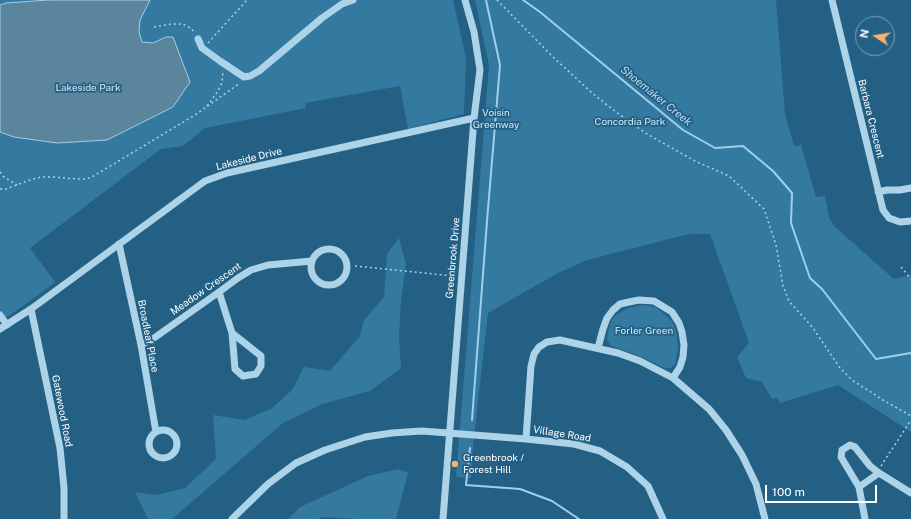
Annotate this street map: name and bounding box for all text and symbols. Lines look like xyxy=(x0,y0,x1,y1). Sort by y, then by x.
north arrow xyxy=(855,16,895,56)
text: N xyxy=(857,28,871,39)
water label: Shoemaker Creek xyxy=(618,63,694,129)
street label: Barbara Crescent xyxy=(855,78,887,160)
park label: Lakeside Park xyxy=(55,82,121,94)
park label: Voisin Greenway xyxy=(473,107,519,130)
park label: Concordia Park xyxy=(595,116,665,128)
street label: Lakeside Drive xyxy=(215,145,283,173)
street label: Greenbrook Drive xyxy=(443,217,463,299)
street label: Meadow Crescent xyxy=(168,260,244,318)
street label: Broadleaf Place xyxy=(135,299,161,373)
park label: Forler Green xyxy=(615,325,673,337)
street label: Gatewood Road xyxy=(49,374,75,448)
street label: Village Road xyxy=(532,423,592,445)
place label: Greenbrook / Forest Hill xyxy=(463,452,524,476)
marker: Greenbrook / Forest Hill xyxy=(450,459,460,469)
scale bar xyxy=(767,477,879,503)
text: 100 m xyxy=(772,485,805,499)

